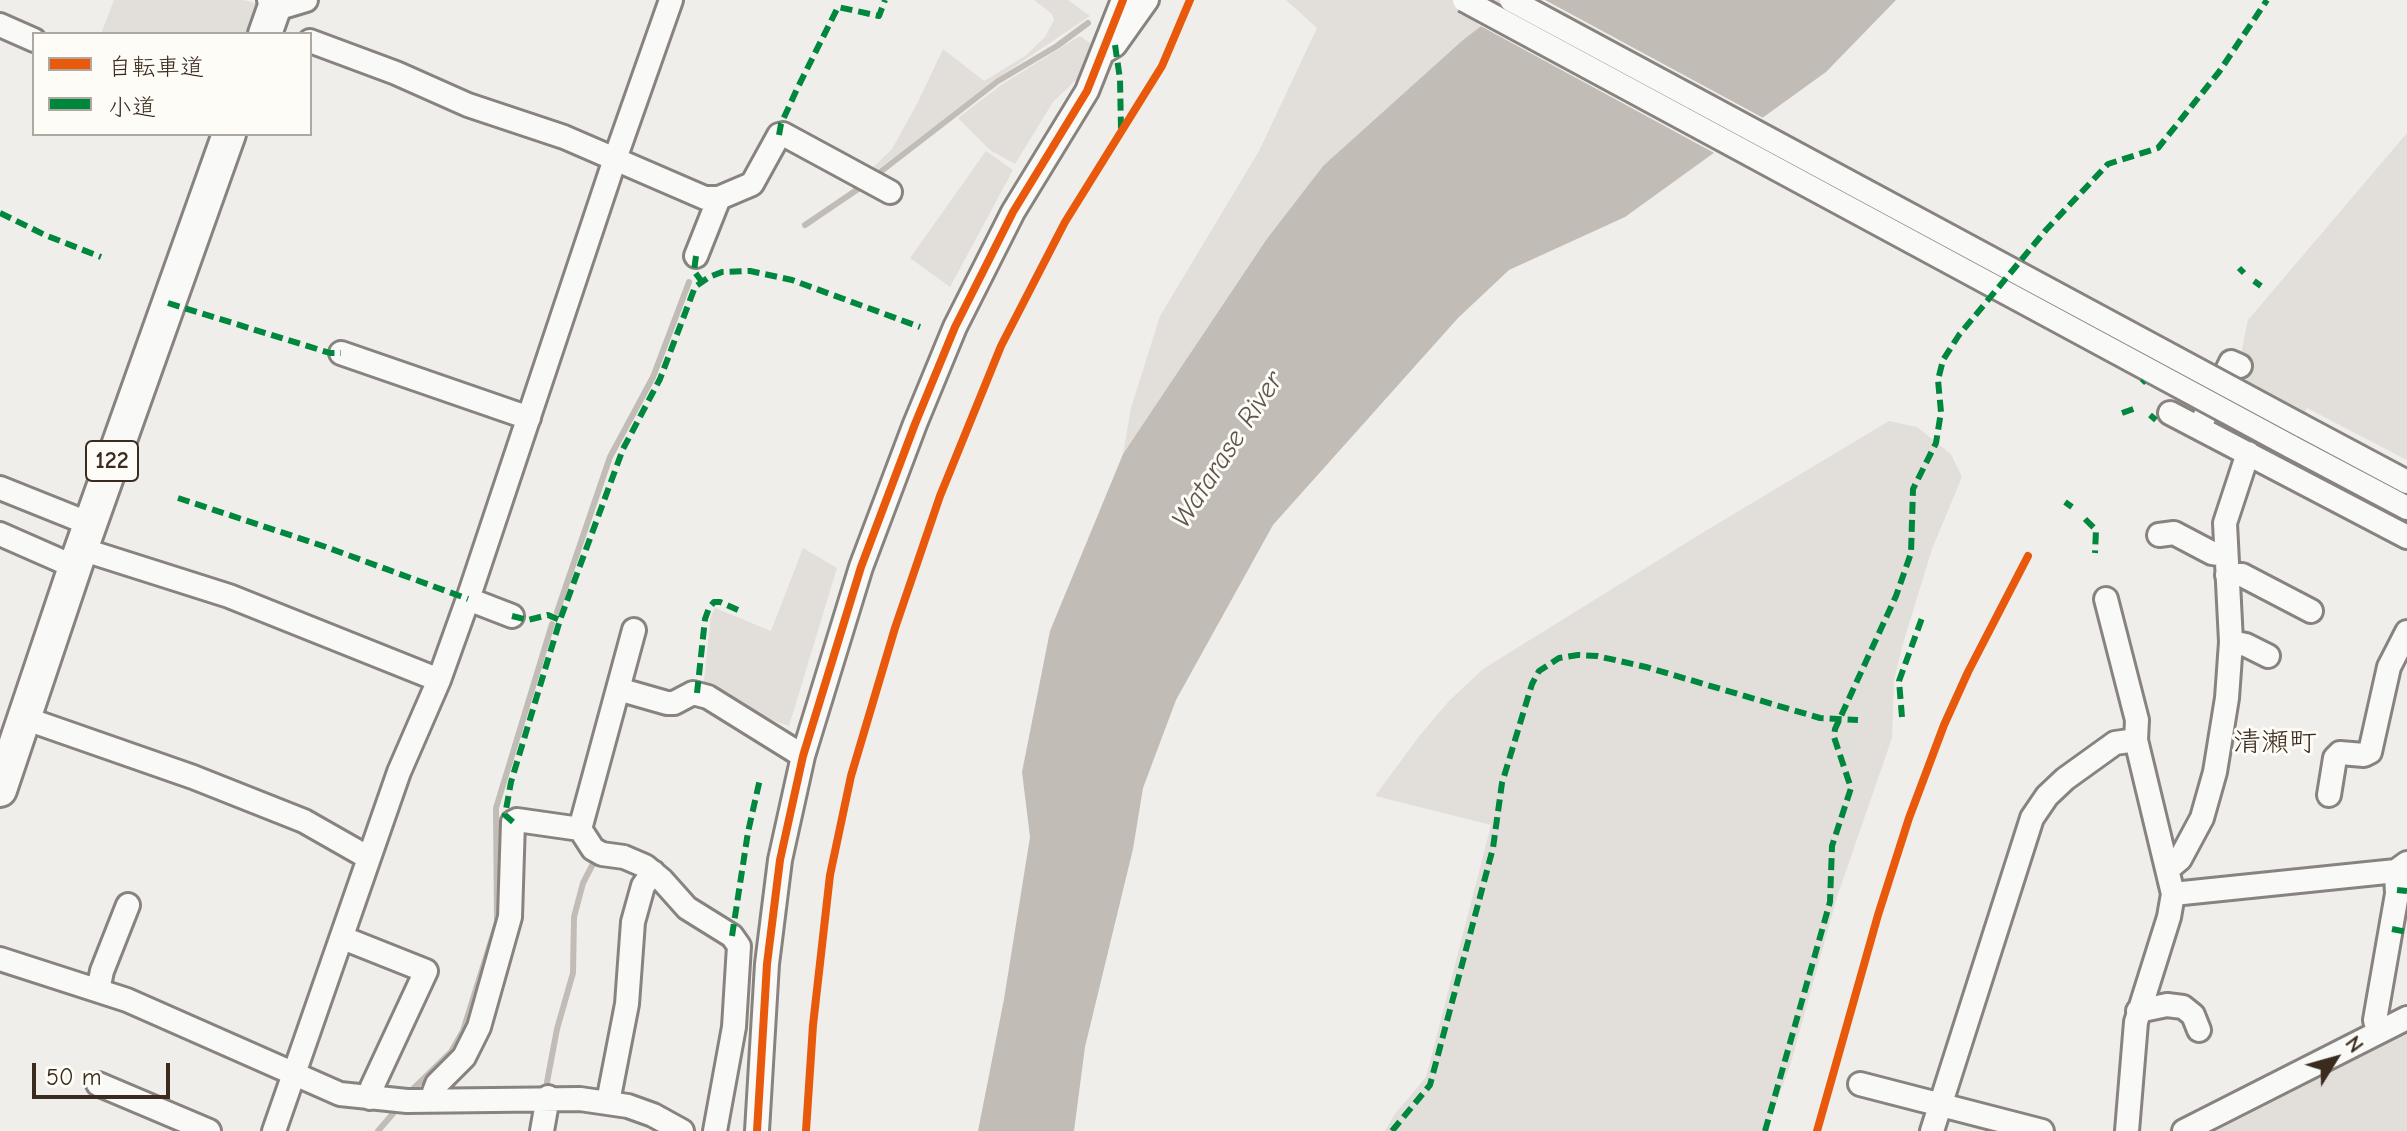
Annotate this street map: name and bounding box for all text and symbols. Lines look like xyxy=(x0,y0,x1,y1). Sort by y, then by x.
legend xyxy=(32,32,312,136)
text: 自転車道 xyxy=(108,53,204,81)
text: 小道 xyxy=(108,93,156,121)
water label: Watarase River xyxy=(1165,365,1291,535)
road number: 122 xyxy=(86,441,138,481)
district label: 清瀬町 xyxy=(2233,726,2317,760)
north arrow xyxy=(2295,1019,2375,1099)
text: N xyxy=(2339,1031,2369,1058)
scale bar xyxy=(36,1047,174,1097)
text: 50 m xyxy=(46,1063,102,1091)

